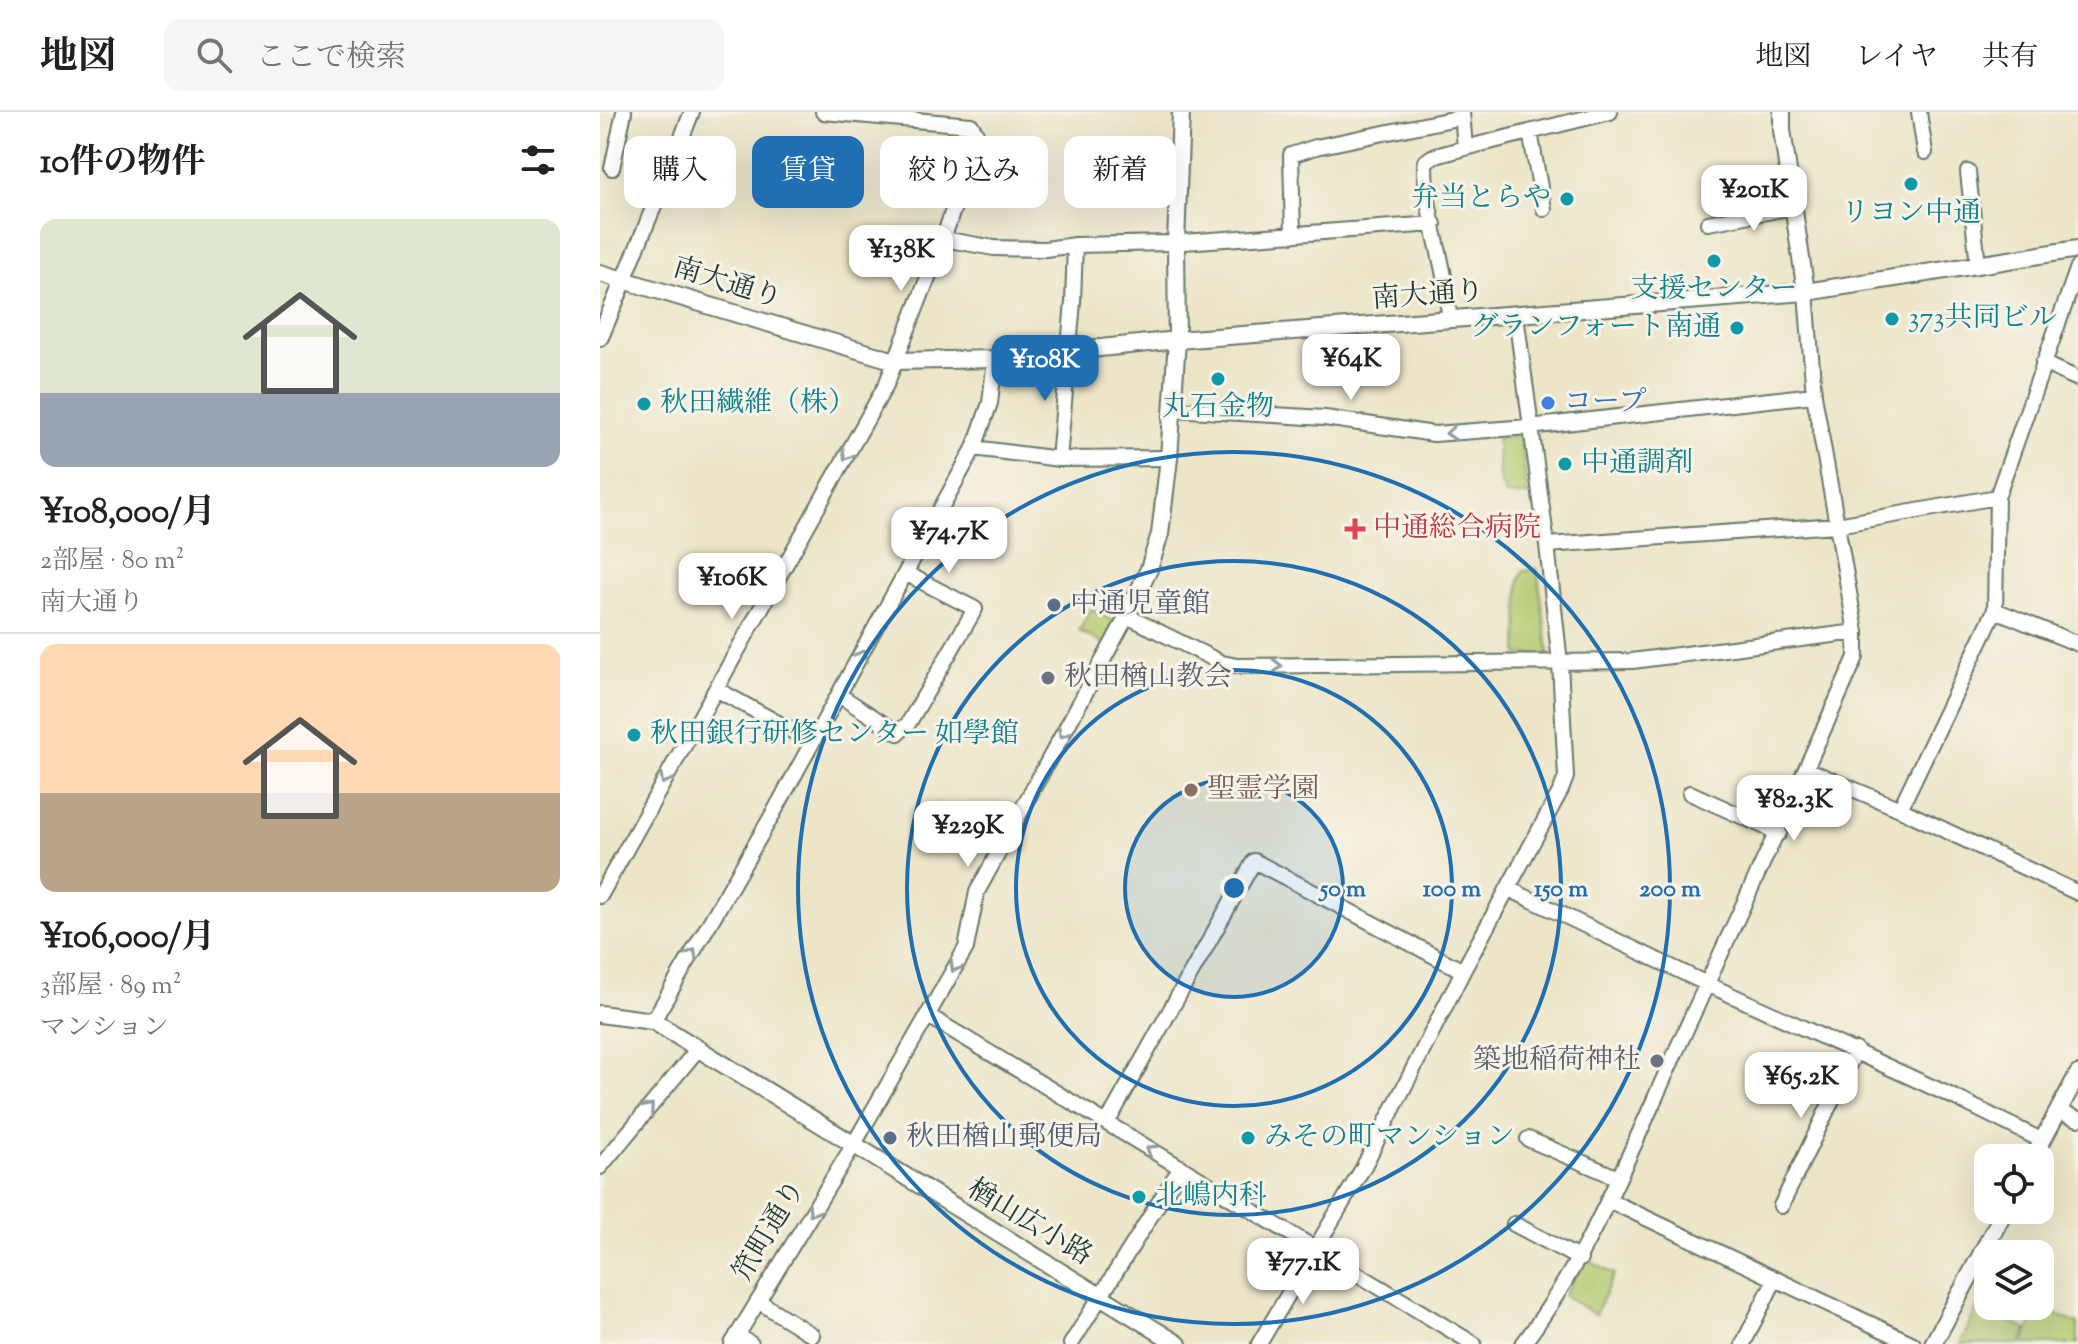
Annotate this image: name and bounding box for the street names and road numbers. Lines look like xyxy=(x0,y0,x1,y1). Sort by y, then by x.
street label: 南大通り xyxy=(668,248,786,320)
street label: 南大通り xyxy=(1371,272,1485,320)
street label: 楢山広小路 xyxy=(959,1170,1099,1276)
street label: 笊町通り xyxy=(724,1173,816,1289)

